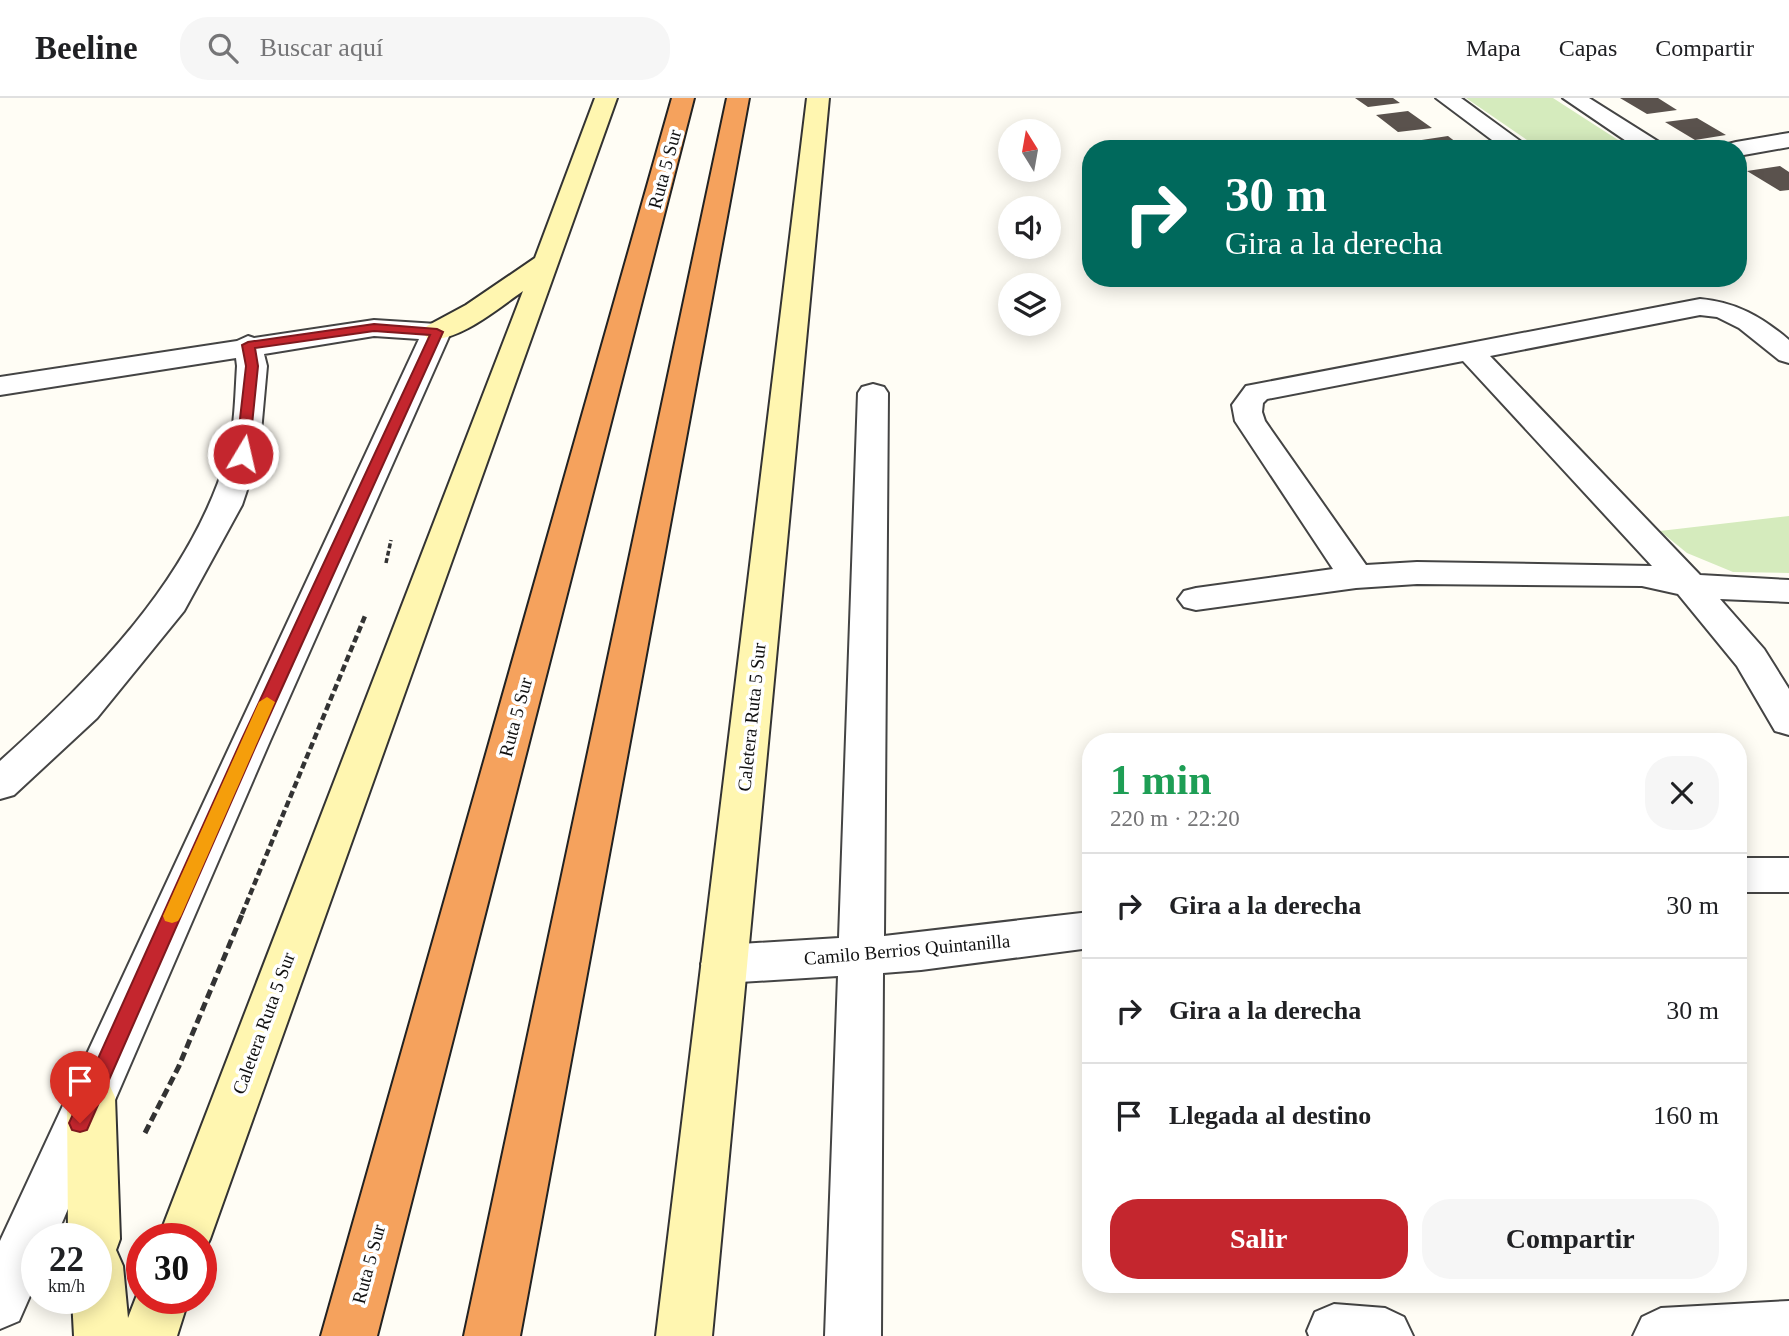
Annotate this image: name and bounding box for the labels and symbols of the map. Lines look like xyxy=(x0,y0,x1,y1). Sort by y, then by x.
north arrow xyxy=(998,119,1060,182)
street label: Ruta 5 Sur xyxy=(644,127,685,211)
position arrow xyxy=(206,417,280,491)
street label: Caletera Ruta 5 Sur xyxy=(733,641,770,792)
street label: Ruta 5 Sur xyxy=(495,675,536,759)
street label: Camilo Berrios Quintanilla xyxy=(803,930,1012,969)
street label: Caletera Ruta 5 Sur xyxy=(228,949,299,1097)
pin xyxy=(50,1051,110,1123)
street label: Ruta 5 Sur xyxy=(348,1222,389,1306)
speed limit sign: 30 xyxy=(126,1223,217,1314)

